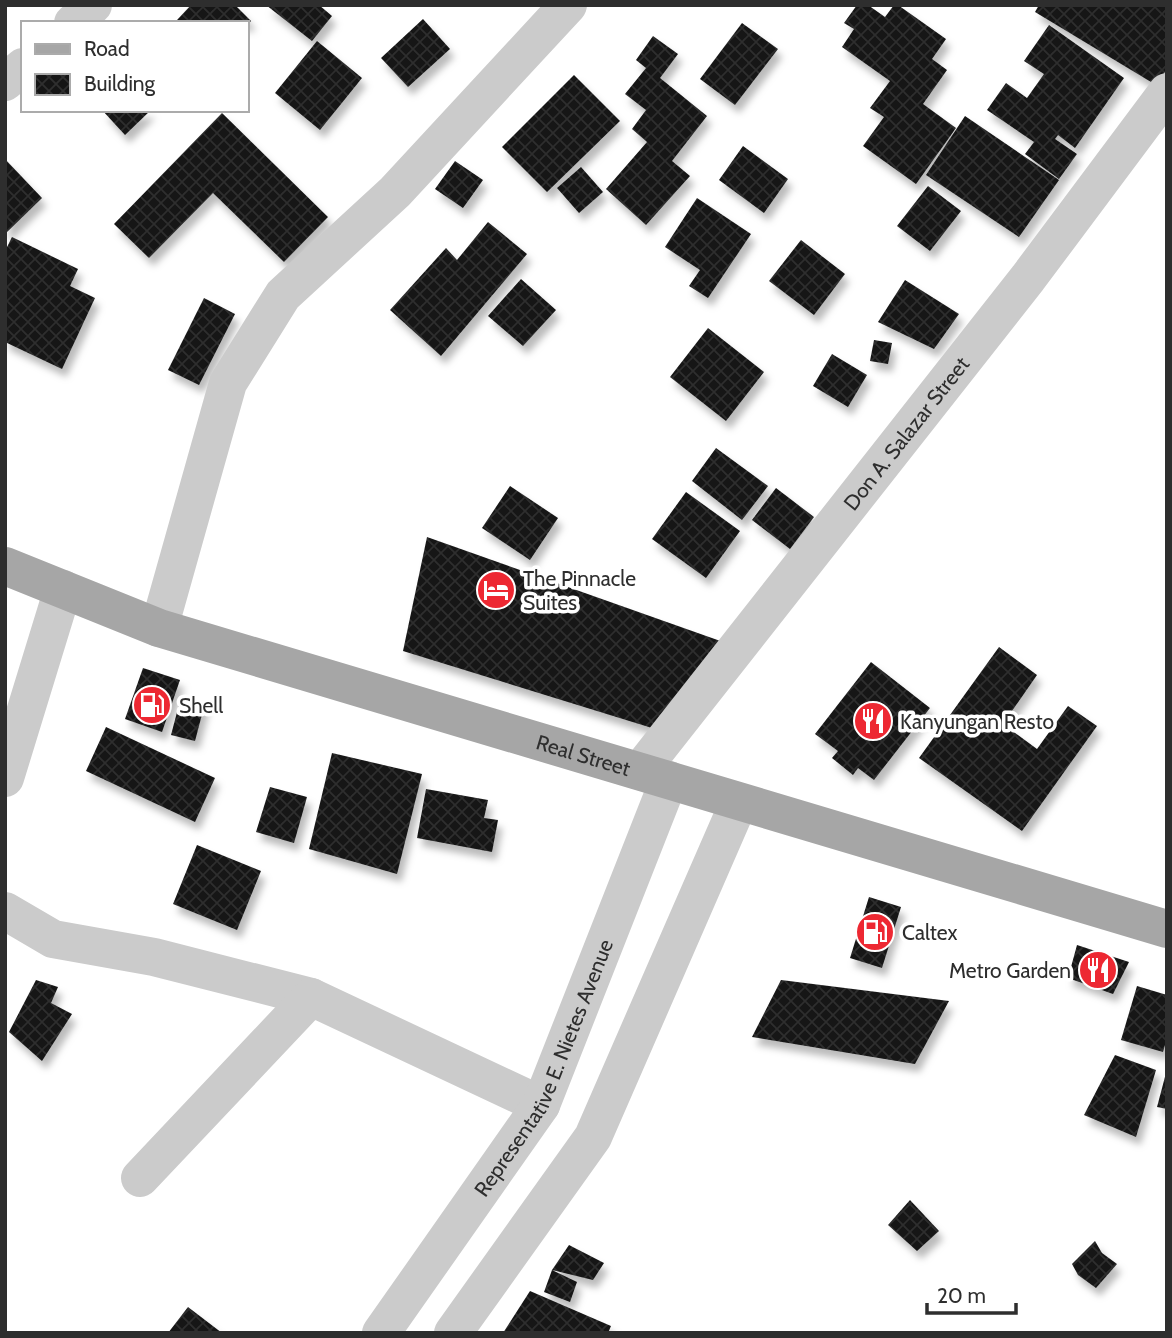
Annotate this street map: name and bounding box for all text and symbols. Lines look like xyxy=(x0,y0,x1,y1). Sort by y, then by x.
legend xyxy=(21,21,248,112)
text: Road xyxy=(84,36,130,61)
text: Building xyxy=(84,71,156,96)
street label: Don A. Salazar Street xyxy=(838,351,974,515)
place label: The Pinnacle Suites xyxy=(523,566,636,615)
hotel icon: The Pinnacle Suites xyxy=(475,569,517,611)
fuel station icon: Shell xyxy=(131,684,173,726)
place label: Shell xyxy=(179,693,223,718)
restaurant icon: Kanyungan Resto xyxy=(852,700,894,742)
place label: Kanyungan Resto xyxy=(900,709,1054,734)
street label: Real Street xyxy=(533,729,633,781)
fuel station icon: Caltex xyxy=(854,911,896,953)
place label: Caltex xyxy=(902,920,958,945)
street label: Representative E. Nietes Avenue xyxy=(469,935,618,1201)
restaurant icon: Metro Garden xyxy=(1077,949,1119,991)
place label: Metro Garden xyxy=(949,958,1071,983)
scale bar xyxy=(927,1272,1016,1316)
text: 20 m xyxy=(937,1283,986,1308)

